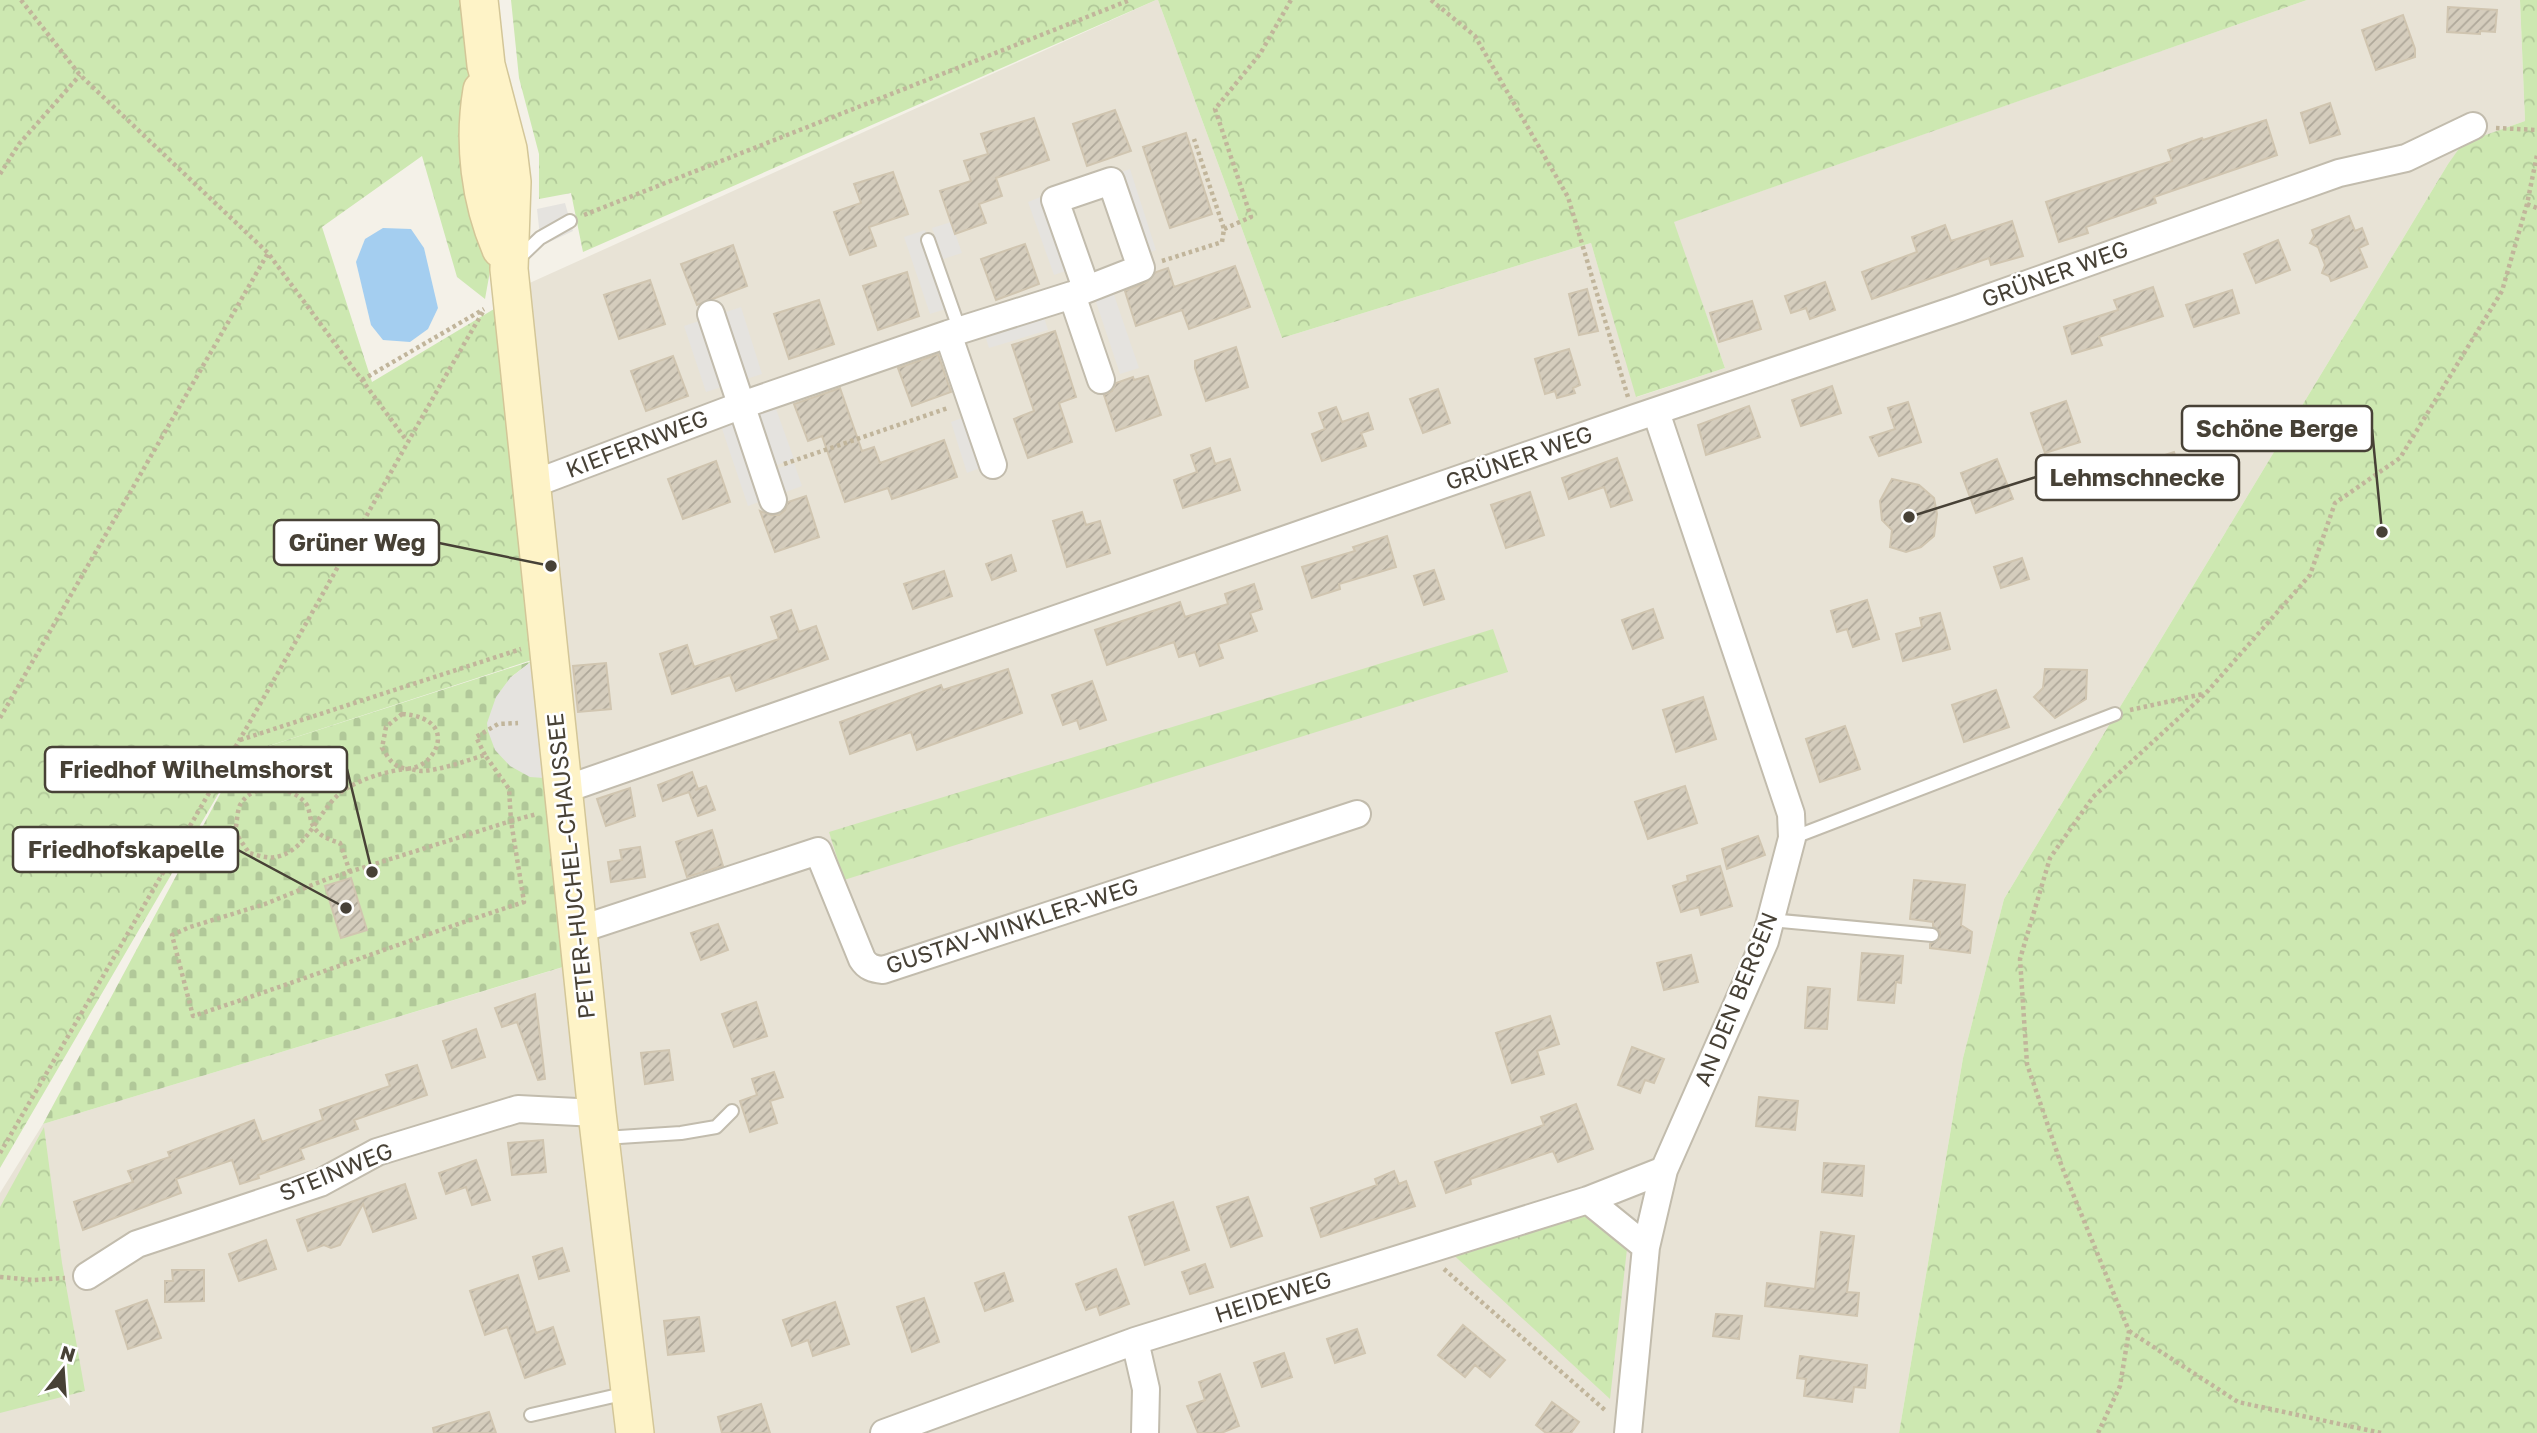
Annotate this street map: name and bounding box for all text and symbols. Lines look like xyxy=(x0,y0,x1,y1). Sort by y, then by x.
street label: GRÜNER WEG xyxy=(1978,234,2132,312)
street label: KIEFERNWEG xyxy=(562,403,712,483)
callout: Schöne Berge xyxy=(2182,406,2372,451)
text: Schöne Berge xyxy=(2196,413,2358,442)
street label: GRÜNER WEG xyxy=(1442,419,1596,495)
callout: Lehmschnecke xyxy=(2036,455,2239,500)
text: Lehmschnecke xyxy=(2049,462,2225,491)
callout: Grüner Weg xyxy=(274,520,439,565)
text: Grüner Weg xyxy=(288,527,426,556)
street label: PETER-HUCHEL-CHAUSSEE xyxy=(540,712,600,1020)
callout: Friedhof Wilhelmshorst xyxy=(45,747,347,792)
text: Friedhof Wilhelmshorst xyxy=(59,754,333,783)
callout: Friedhofskapelle xyxy=(13,827,238,872)
text: Friedhofskapelle xyxy=(28,834,224,863)
street label: GUSTAV-WINKLER-WEG xyxy=(882,871,1141,979)
street label: AN DEN BERGEN xyxy=(1687,908,1783,1090)
street label: STEINWEG xyxy=(275,1136,396,1206)
street label: HEIDEWEG xyxy=(1211,1264,1335,1328)
north arrow xyxy=(28,1335,98,1405)
text: N xyxy=(58,1340,78,1366)

